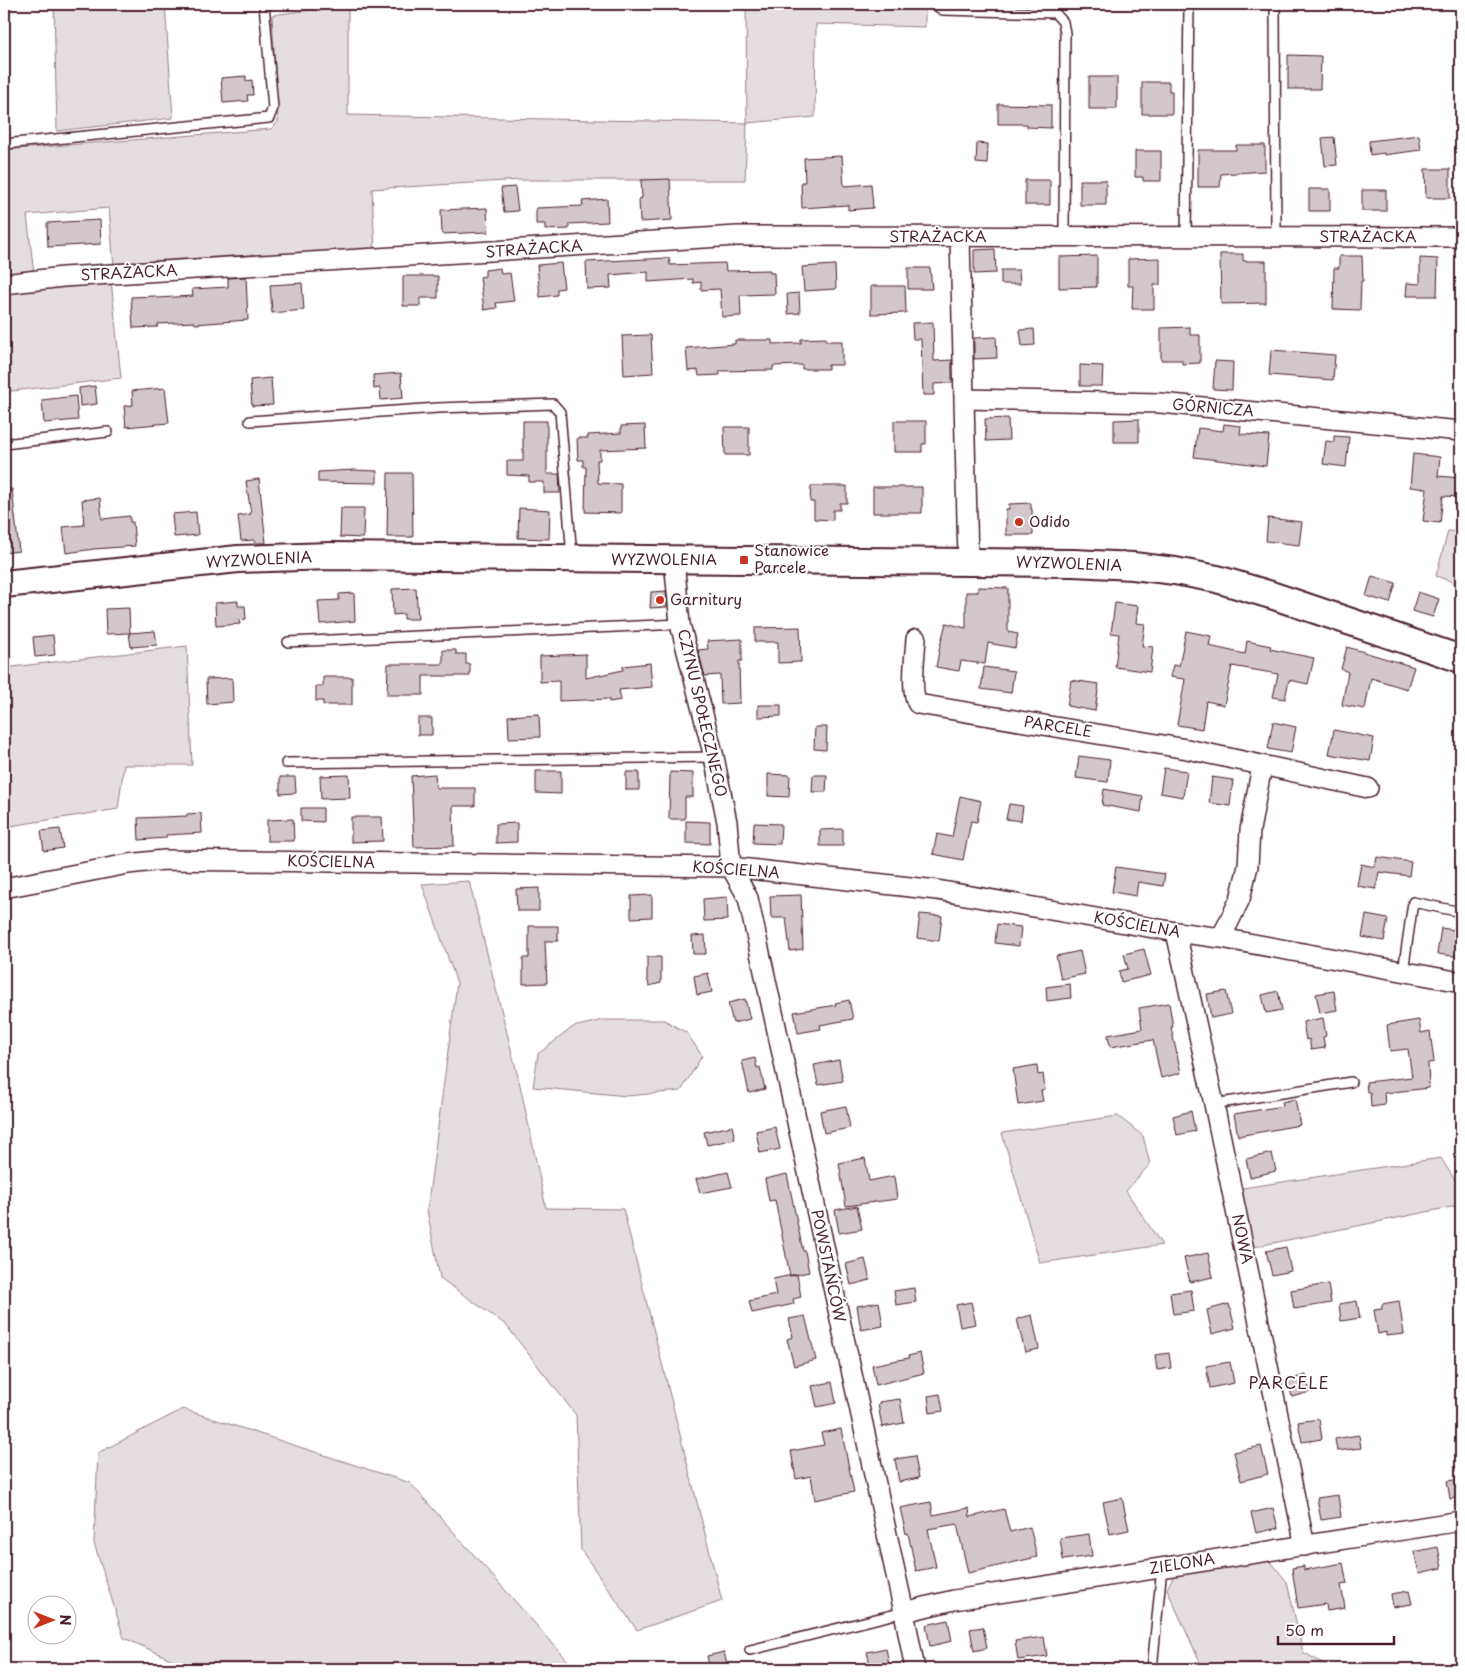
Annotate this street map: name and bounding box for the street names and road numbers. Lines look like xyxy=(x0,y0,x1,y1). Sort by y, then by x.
street label: STRAŻACKA xyxy=(889,224,987,247)
street label: STRAŻACKA xyxy=(1319,224,1417,247)
street label: STRAŻACKA xyxy=(485,233,583,262)
street label: STRAŻACKA xyxy=(80,257,178,286)
street label: GÓRNICZA xyxy=(1171,391,1255,422)
street label: WYZWOLENIA xyxy=(205,544,313,573)
street label: WYZWOLENIA xyxy=(611,547,717,570)
street label: WYZWOLENIA xyxy=(1016,549,1122,576)
street label: CZYNU SPOŁECZNEGO xyxy=(673,627,734,799)
street label: PARCELE xyxy=(1022,709,1094,742)
street label: KOŚCIELNA xyxy=(287,848,375,873)
street label: KOŚCIELNA xyxy=(692,854,781,883)
street label: KOŚCIELNA xyxy=(1092,905,1182,942)
street label: POWSTAŃCÓW xyxy=(806,1207,853,1325)
street label: NOWA xyxy=(1227,1212,1260,1266)
street label: ZIELONA xyxy=(1147,1546,1216,1579)

